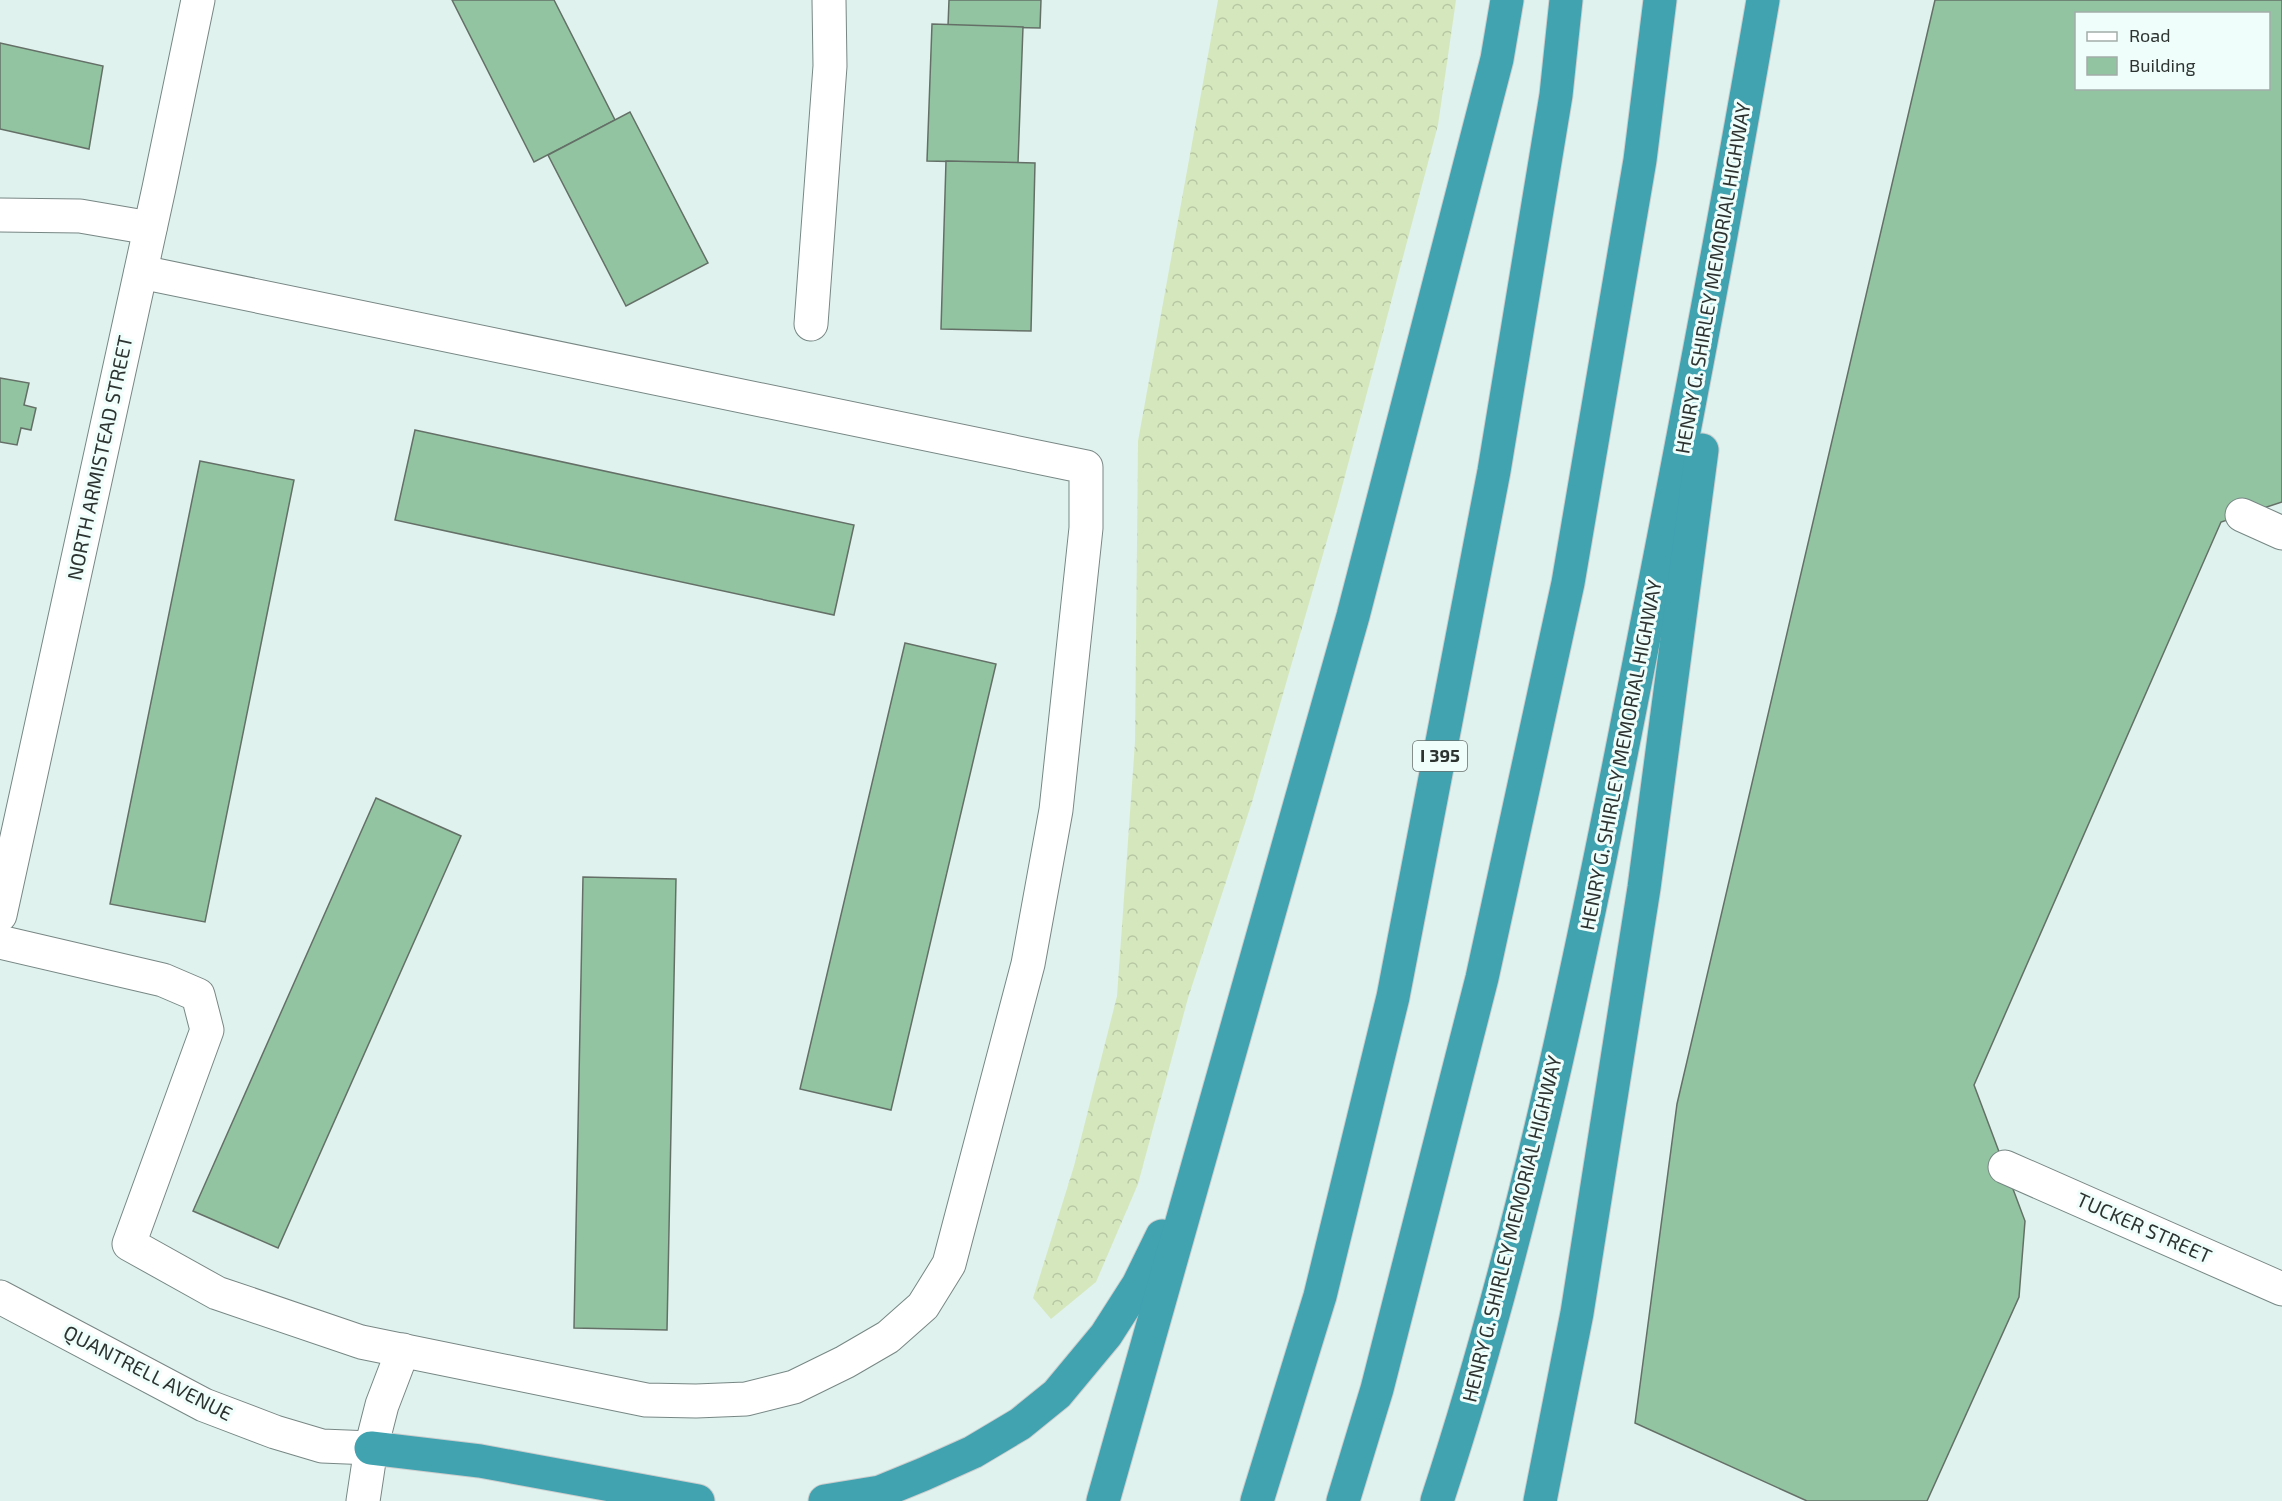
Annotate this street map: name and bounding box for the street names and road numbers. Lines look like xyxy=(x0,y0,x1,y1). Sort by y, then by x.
street label: HENRY G. SHIRLEY MEMORIAL HIGHWAY xyxy=(1669,100,1755,455)
street label: NORTH ARMISTEAD STREET xyxy=(61,333,137,582)
street label: HENRY G. SHIRLEY MEMORIAL HIGHWAY xyxy=(1574,577,1666,932)
road number: I 395 xyxy=(1413,741,1467,771)
street label: HENRY G. SHIRLEY MEMORIAL HIGHWAY xyxy=(1456,1052,1566,1405)
street label: TUCKER STREET xyxy=(2073,1187,2216,1268)
street label: QUANTRELL AVENUE xyxy=(60,1319,237,1425)

